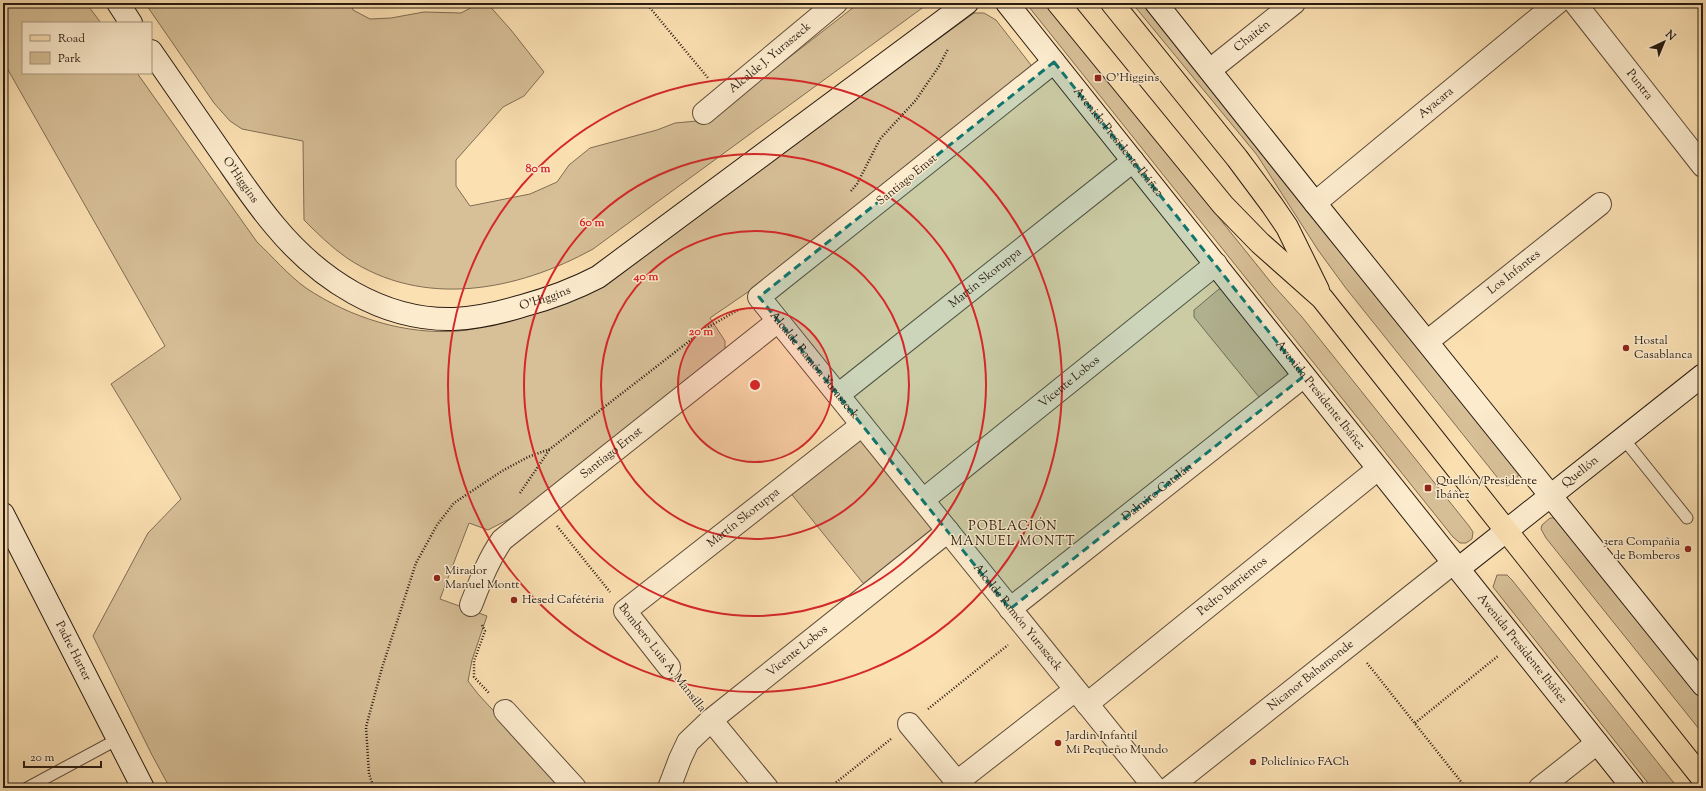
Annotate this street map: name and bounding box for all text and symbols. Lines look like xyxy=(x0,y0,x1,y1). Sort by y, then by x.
street label: Chaitén xyxy=(1230,16,1274,57)
street label: Alcalde J. Yuraszeck xyxy=(725,18,816,98)
legend xyxy=(22,22,152,74)
north arrow xyxy=(1644,22,1684,62)
text: N xyxy=(1661,26,1679,44)
text: Road xyxy=(58,30,85,48)
text: Park xyxy=(58,50,81,68)
street label: Puntra xyxy=(1621,66,1657,104)
place label: O'Higgins xyxy=(1106,69,1159,87)
marker: O'Higgins xyxy=(1093,73,1103,83)
street label: Ayacara xyxy=(1414,83,1458,123)
street label: Avenida Presidente Ibáñez xyxy=(1069,84,1168,201)
street label: Santiago Emst xyxy=(873,150,941,210)
street label: O'Higgins xyxy=(218,153,263,207)
text: 80 m xyxy=(526,160,550,178)
text: 60 m xyxy=(580,214,604,232)
street label: Martín Skoruppa xyxy=(945,243,1026,313)
street label: Los Infantes xyxy=(1484,246,1545,299)
text: 40 m xyxy=(633,268,658,286)
street label: O'Higgins xyxy=(517,281,574,315)
street label: Alcalde Ramón Yuraszeck xyxy=(765,308,863,423)
text: 20 m xyxy=(689,323,713,341)
place label: Hostal Casablanca xyxy=(1634,332,1693,364)
street label: Avenida Presidente Ibáñez xyxy=(1271,337,1370,454)
marker: Hostal Casablanca xyxy=(1621,343,1631,353)
street label: Vicente Lobos xyxy=(1035,352,1104,412)
centre of rings xyxy=(748,378,762,392)
street label: Santiago Ernst xyxy=(576,423,647,484)
street label: Quellón xyxy=(1558,452,1603,493)
street label: Dalmiro Catalán xyxy=(1118,458,1197,526)
place label: Quellón/Presidente Ibáñez xyxy=(1436,472,1537,504)
street label: Martín Skoruppa xyxy=(703,483,784,552)
marker: Quellón/Presidente Ibáñez xyxy=(1423,483,1433,493)
district label: POBLACIÓN MANUEL MONTT xyxy=(950,517,1076,551)
place label: 3era Compañia de Bomberos xyxy=(1603,533,1680,565)
marker: 3era Compañia de Bomberos xyxy=(1683,544,1693,554)
street label: Pedro Barrientos xyxy=(1194,552,1272,620)
street label: Alcalde Ramón Yuraszeck xyxy=(969,560,1067,676)
place label: Mirador Manuel Montt xyxy=(445,562,519,594)
marker: Mirador Manuel Montt xyxy=(432,573,442,583)
street label: Avenida Presidente Ibáñez xyxy=(1473,590,1572,708)
place label: Hesed Cafétéria xyxy=(522,591,605,609)
marker: Hesed Cafétéria xyxy=(509,595,519,605)
street label: Bombero Luis A. Mansilla xyxy=(614,600,711,717)
street label: Padre Harter xyxy=(50,618,96,685)
street label: Vicente Lobos xyxy=(763,621,832,681)
street label: Nicanor Bahamonde xyxy=(1264,635,1358,716)
place label: Jardin Infantil Mi Pequeño Mundo xyxy=(1065,727,1168,759)
marker: Jardin Infantil Mi Pequeño Mundo xyxy=(1053,738,1063,748)
scale bar xyxy=(24,743,101,769)
text: 20 m xyxy=(30,749,55,767)
place label: Policlínico FACh xyxy=(1261,753,1349,771)
marker: Policlínico FACh xyxy=(1248,757,1258,767)

